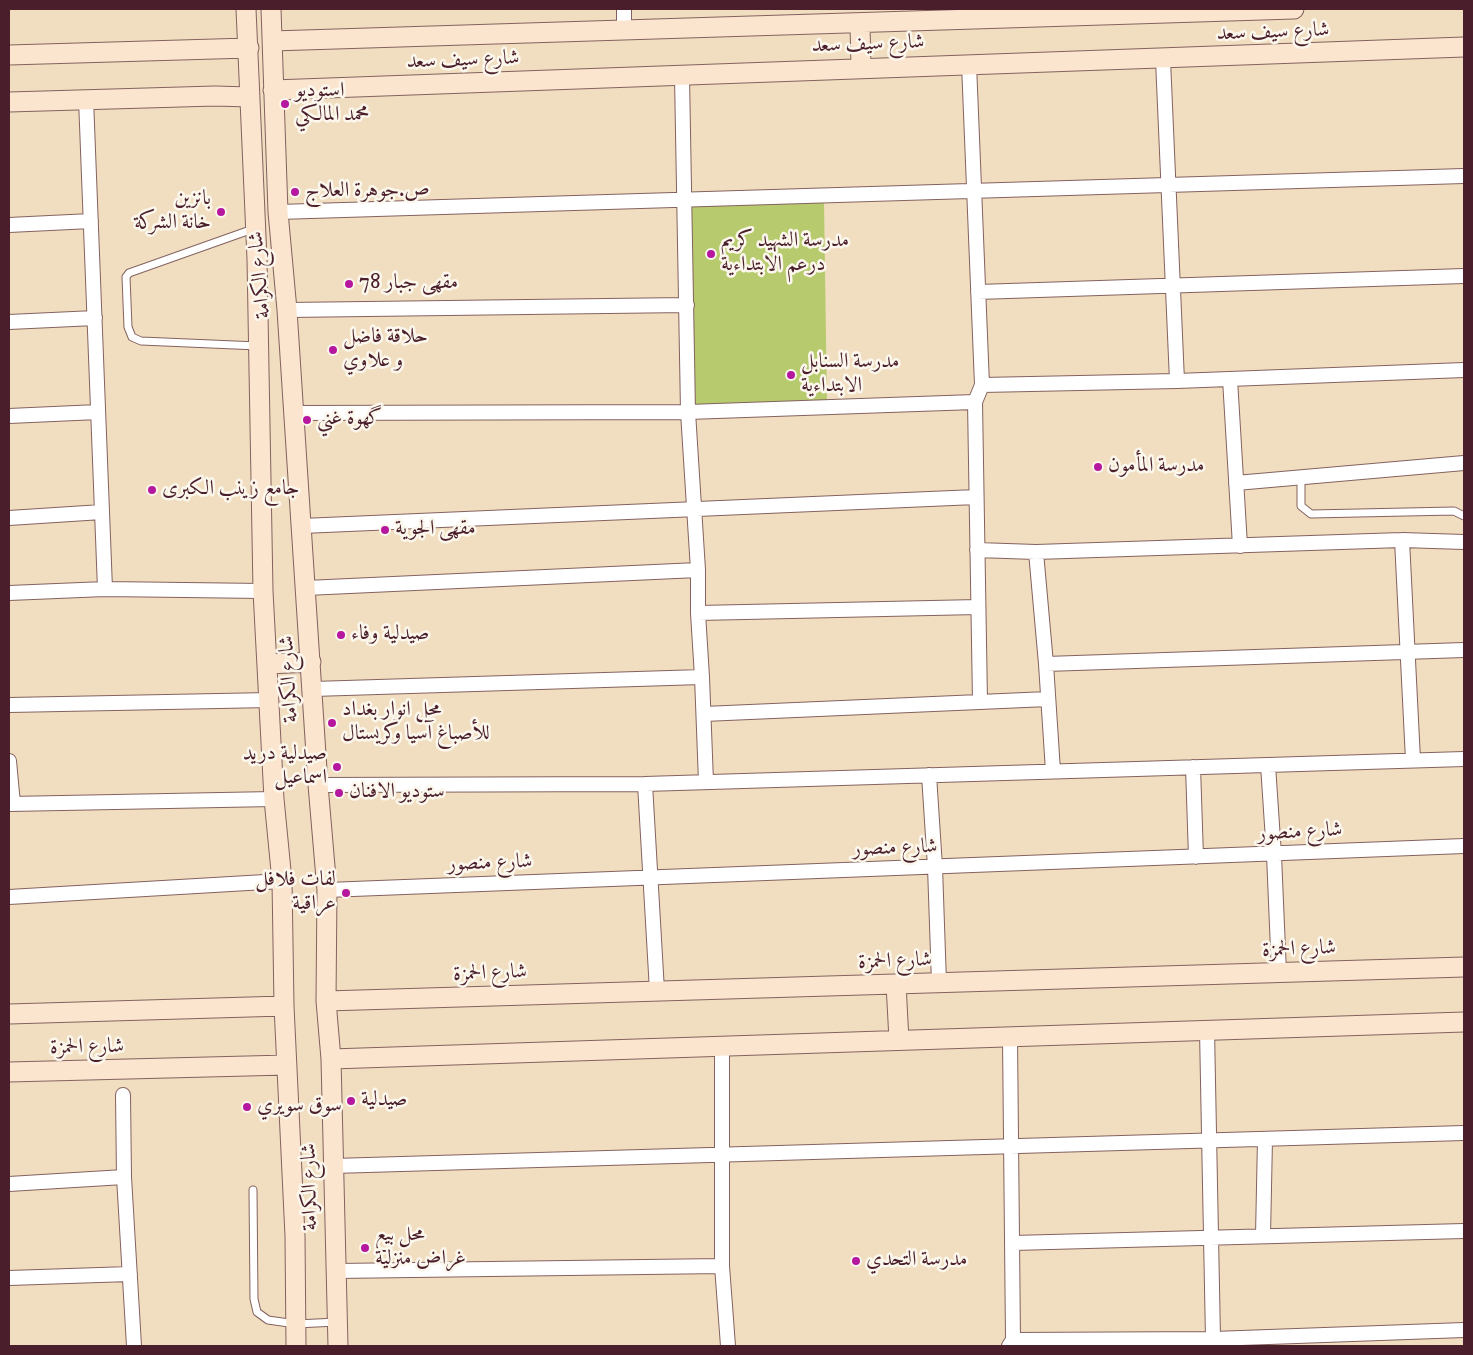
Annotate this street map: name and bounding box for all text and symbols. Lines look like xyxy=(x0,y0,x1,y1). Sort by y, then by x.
street label: شارع سيف سعد xyxy=(1216,18,1330,48)
street label: شارع سيف سعد xyxy=(811,30,925,60)
street label: شارع سيف سعد xyxy=(406,46,520,76)
place label: استوديو محمد المالكي xyxy=(295,79,369,129)
marker: استوديو محمد المالكي xyxy=(279,98,291,110)
place label: ص.جوهرة العلاج xyxy=(305,179,430,205)
marker: ص.جوهرة العلاج xyxy=(289,186,301,198)
place label: بانزين خانة الشركة xyxy=(134,187,211,237)
marker: بانزين خانة الشركة xyxy=(215,206,227,218)
place label: مدرسة الشهيد كريم درعم الابتداءية xyxy=(721,229,849,279)
street label: شارع الكرامة xyxy=(245,230,277,320)
marker: مدرسة الشهيد كريم درعم الابتداءية xyxy=(705,248,717,260)
place label: مقهى جبار 78 xyxy=(359,271,458,297)
marker: مقهى جبار 78 xyxy=(343,278,355,290)
place label: حلاقة فاضل و علاوي xyxy=(343,325,428,375)
marker: حلاقة فاضل و علاوي xyxy=(327,344,339,356)
place label: مدرسة السنابل الابتداءية xyxy=(801,350,899,400)
marker: مدرسة السنابل الابتداءية xyxy=(785,369,797,381)
place label: گهوة غني xyxy=(317,407,382,433)
marker: گهوة غني xyxy=(301,414,313,426)
place label: مدرسة المأمون xyxy=(1108,454,1204,480)
marker: مدرسة المأمون xyxy=(1092,461,1104,473)
place label: جامع زينب الكبرى xyxy=(162,477,299,503)
marker: جامع زينب الكبرى xyxy=(146,484,158,496)
place label: مقهى الجوية xyxy=(395,517,476,543)
marker: مقهى الجوية xyxy=(379,524,391,536)
place label: صيدلية وفاء xyxy=(351,622,429,648)
marker: صيدلية وفاء xyxy=(335,629,347,641)
street label: شارع الكرامة xyxy=(275,635,305,723)
place label: محل انوار بغداد للأصباغ آسيا وكريستال xyxy=(342,698,490,748)
marker: محل انوار بغداد للأصباغ آسيا وكريستال xyxy=(326,717,338,729)
place label: صيدلية دريد اسماعيل xyxy=(243,742,327,792)
marker: صيدلية دريد اسماعيل xyxy=(331,761,343,773)
place label: ستوديو الافنان xyxy=(349,780,445,806)
marker: ستوديو الافنان xyxy=(333,787,345,799)
street label: شارع منصور xyxy=(1257,818,1343,848)
street label: شارع منصور xyxy=(852,835,938,863)
street label: شارع منصور xyxy=(447,850,533,878)
place label: لفات فلافل عراقية xyxy=(255,868,336,918)
marker: لفات فلافل عراقية xyxy=(340,887,352,899)
street label: شارع الحمزة xyxy=(1262,936,1336,964)
street label: شارع الحمزة xyxy=(858,948,932,976)
street label: شارع الحمزة xyxy=(453,960,527,988)
street label: شارع الحمزة xyxy=(50,1035,124,1061)
place label: صيدلية xyxy=(361,1088,407,1114)
place label: سوق سويري xyxy=(257,1094,342,1120)
marker: صيدلية xyxy=(345,1095,357,1107)
marker: سوق سويري xyxy=(241,1101,253,1113)
street label: شارع الكرامة xyxy=(298,1143,324,1231)
place label: محل بيع غراض منزلية xyxy=(375,1223,466,1273)
marker: محل بيع غراض منزلية xyxy=(359,1242,371,1254)
place label: مدرسة التحدي xyxy=(866,1248,967,1274)
marker: مدرسة التحدي xyxy=(850,1255,862,1267)

